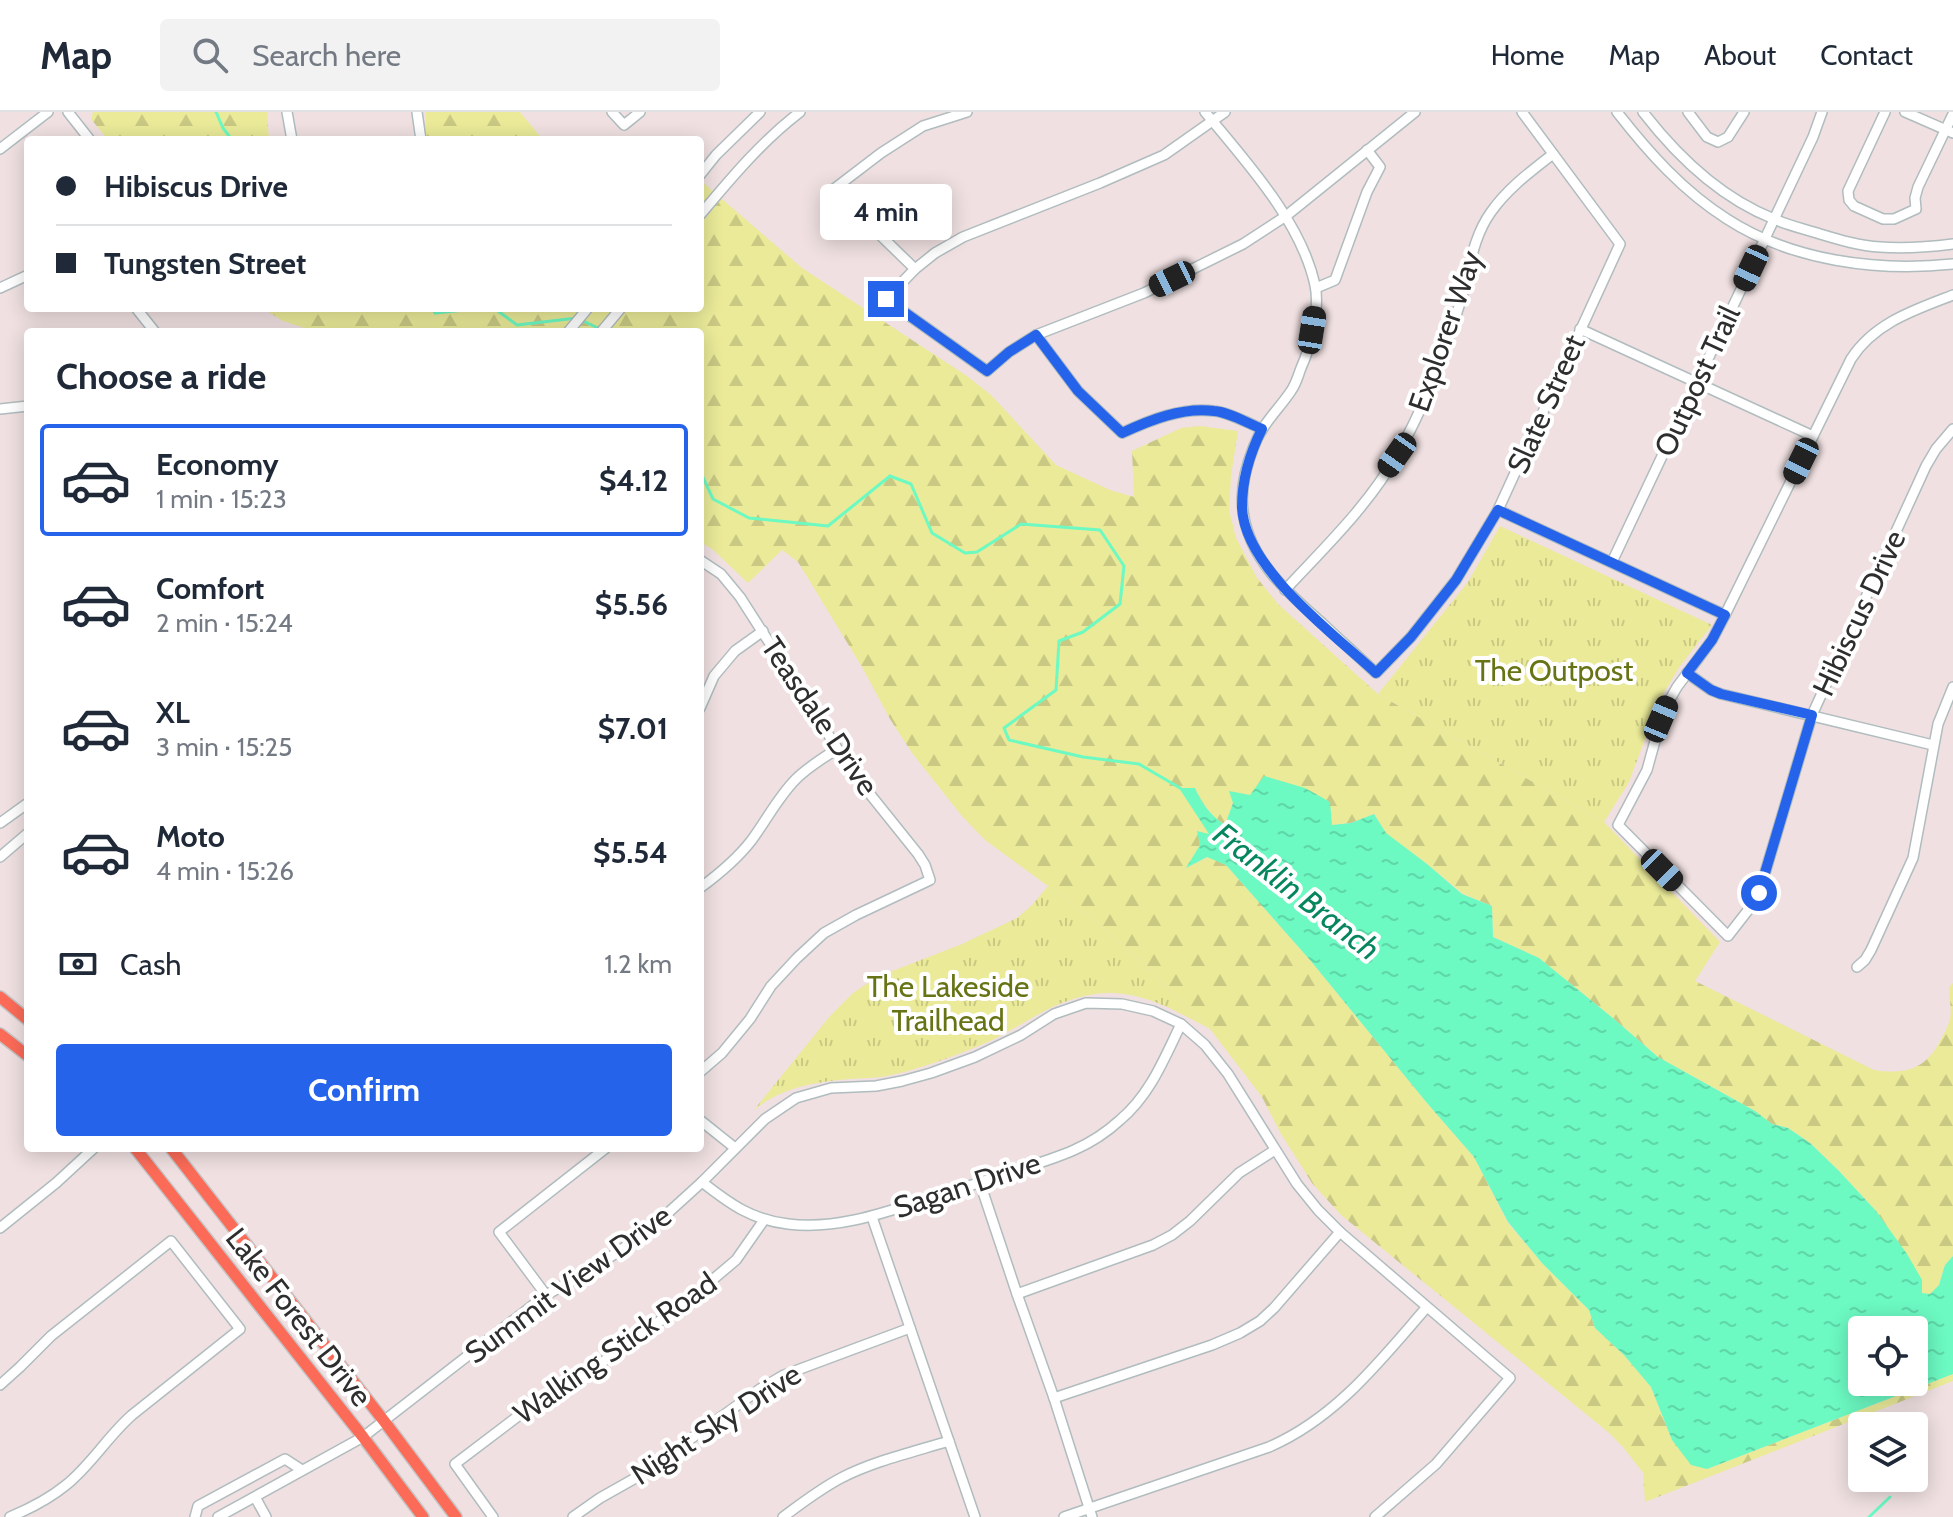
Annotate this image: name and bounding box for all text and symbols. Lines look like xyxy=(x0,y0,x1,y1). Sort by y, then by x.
search box xyxy=(160,19,720,91)
text: Map xyxy=(40,32,112,79)
icon: search xyxy=(188,33,232,77)
text: Search here xyxy=(252,37,401,74)
text: Home xyxy=(1491,38,1564,72)
text: Map xyxy=(1608,38,1660,72)
text: About xyxy=(1704,38,1776,72)
text: Contact xyxy=(1820,38,1913,72)
text: Hibiscus Drive xyxy=(104,168,288,205)
callout: 4 min xyxy=(820,183,952,239)
text: 4 min xyxy=(853,196,919,228)
car xyxy=(1730,241,1772,295)
text: Tungsten Street xyxy=(104,245,306,282)
street label: Explorer Way xyxy=(1400,246,1490,416)
car xyxy=(1145,258,1199,300)
route end xyxy=(868,281,904,317)
street label: Outpost Trail xyxy=(1646,300,1748,462)
car xyxy=(1296,304,1328,356)
street label: Slate Street xyxy=(1499,329,1593,479)
text: Choose a ride xyxy=(56,354,266,398)
car xyxy=(1373,428,1421,482)
car xyxy=(1780,434,1822,488)
icon: car xyxy=(60,444,132,516)
text: Economy xyxy=(156,446,279,483)
text: $4.12 xyxy=(599,462,668,499)
text: 1 min · 15:23 xyxy=(156,483,287,515)
street label: Hibiscus Drive xyxy=(1805,524,1913,702)
icon: car xyxy=(60,568,132,640)
text: Comfort xyxy=(156,570,264,607)
text: $5.56 xyxy=(595,586,668,623)
text: 2 min · 15:24 xyxy=(156,607,293,639)
street label: Teasdale Drive xyxy=(753,630,887,802)
park label: The Outpost xyxy=(1475,652,1633,689)
icon: car xyxy=(60,692,132,764)
car xyxy=(1641,692,1681,746)
text: XL xyxy=(156,694,190,731)
text: $7.01 xyxy=(598,710,668,747)
text: 3 min · 15:25 xyxy=(156,731,292,763)
water label: Franklin Branch xyxy=(1206,814,1388,968)
icon: car xyxy=(60,816,132,888)
text: Moto xyxy=(156,818,225,855)
text: $5.54 xyxy=(593,834,668,871)
car xyxy=(1637,845,1687,895)
text: 4 min · 15:26 xyxy=(156,855,294,887)
route start xyxy=(1741,875,1777,911)
icon: cash xyxy=(56,942,100,986)
text: Cash xyxy=(120,946,182,983)
text: 1.2 km xyxy=(604,948,672,980)
park label: The Lakeside Trailhead xyxy=(867,968,1029,1039)
button: Confirm xyxy=(56,1044,672,1136)
street label: Sagan Drive xyxy=(889,1144,1045,1226)
street label: Summit View Drive xyxy=(458,1197,678,1371)
street label: Lake Forest Drive xyxy=(218,1220,380,1414)
street label: Walking Stick Road xyxy=(506,1264,724,1432)
map controls xyxy=(1848,1316,1928,1492)
button: locate xyxy=(1848,1316,1928,1396)
street label: Night Sky Drive xyxy=(624,1355,808,1493)
button: layers xyxy=(1848,1412,1928,1492)

